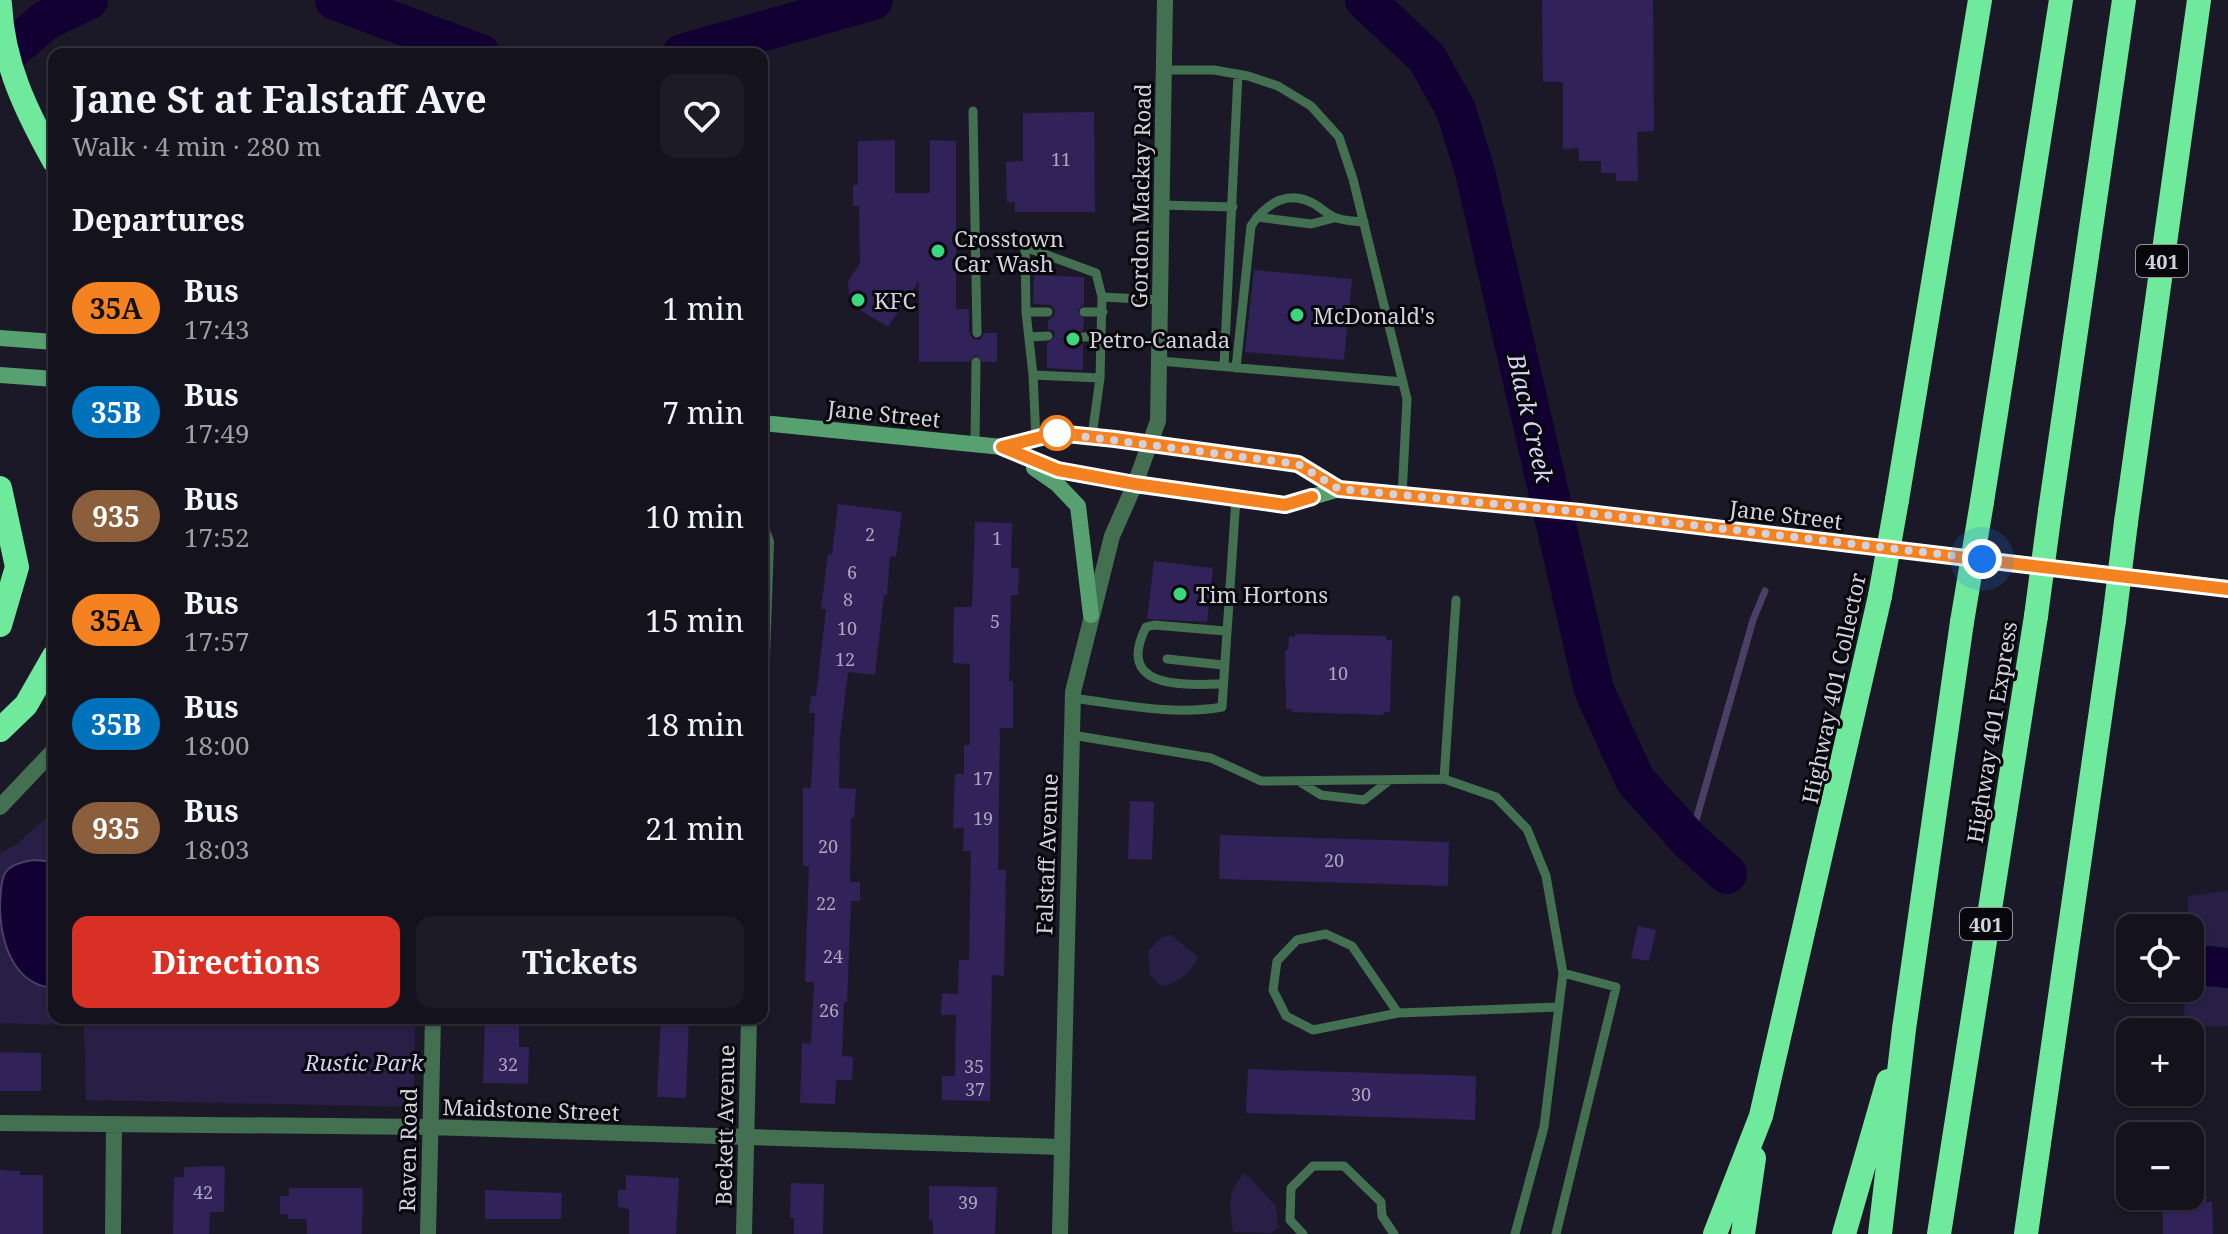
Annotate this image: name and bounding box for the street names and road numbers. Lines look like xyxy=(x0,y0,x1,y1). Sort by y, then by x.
street label: Gordon Mackay Road xyxy=(1123,83,1157,309)
road number: 401 xyxy=(2136,245,2188,277)
street label: Jane Street xyxy=(825,392,942,434)
street label: Jane Street xyxy=(1727,492,1844,536)
street label: Highway 401 Collector xyxy=(1794,569,1872,806)
street label: Highway 401 Express xyxy=(1959,619,2023,845)
street label: Falstaff Avenue xyxy=(1028,773,1064,935)
road number: 401 xyxy=(1960,908,2012,940)
street label: Beckett Avenue xyxy=(708,1044,740,1206)
street label: Raven Road xyxy=(391,1087,423,1212)
street label: Maidstone Street xyxy=(442,1091,620,1127)

